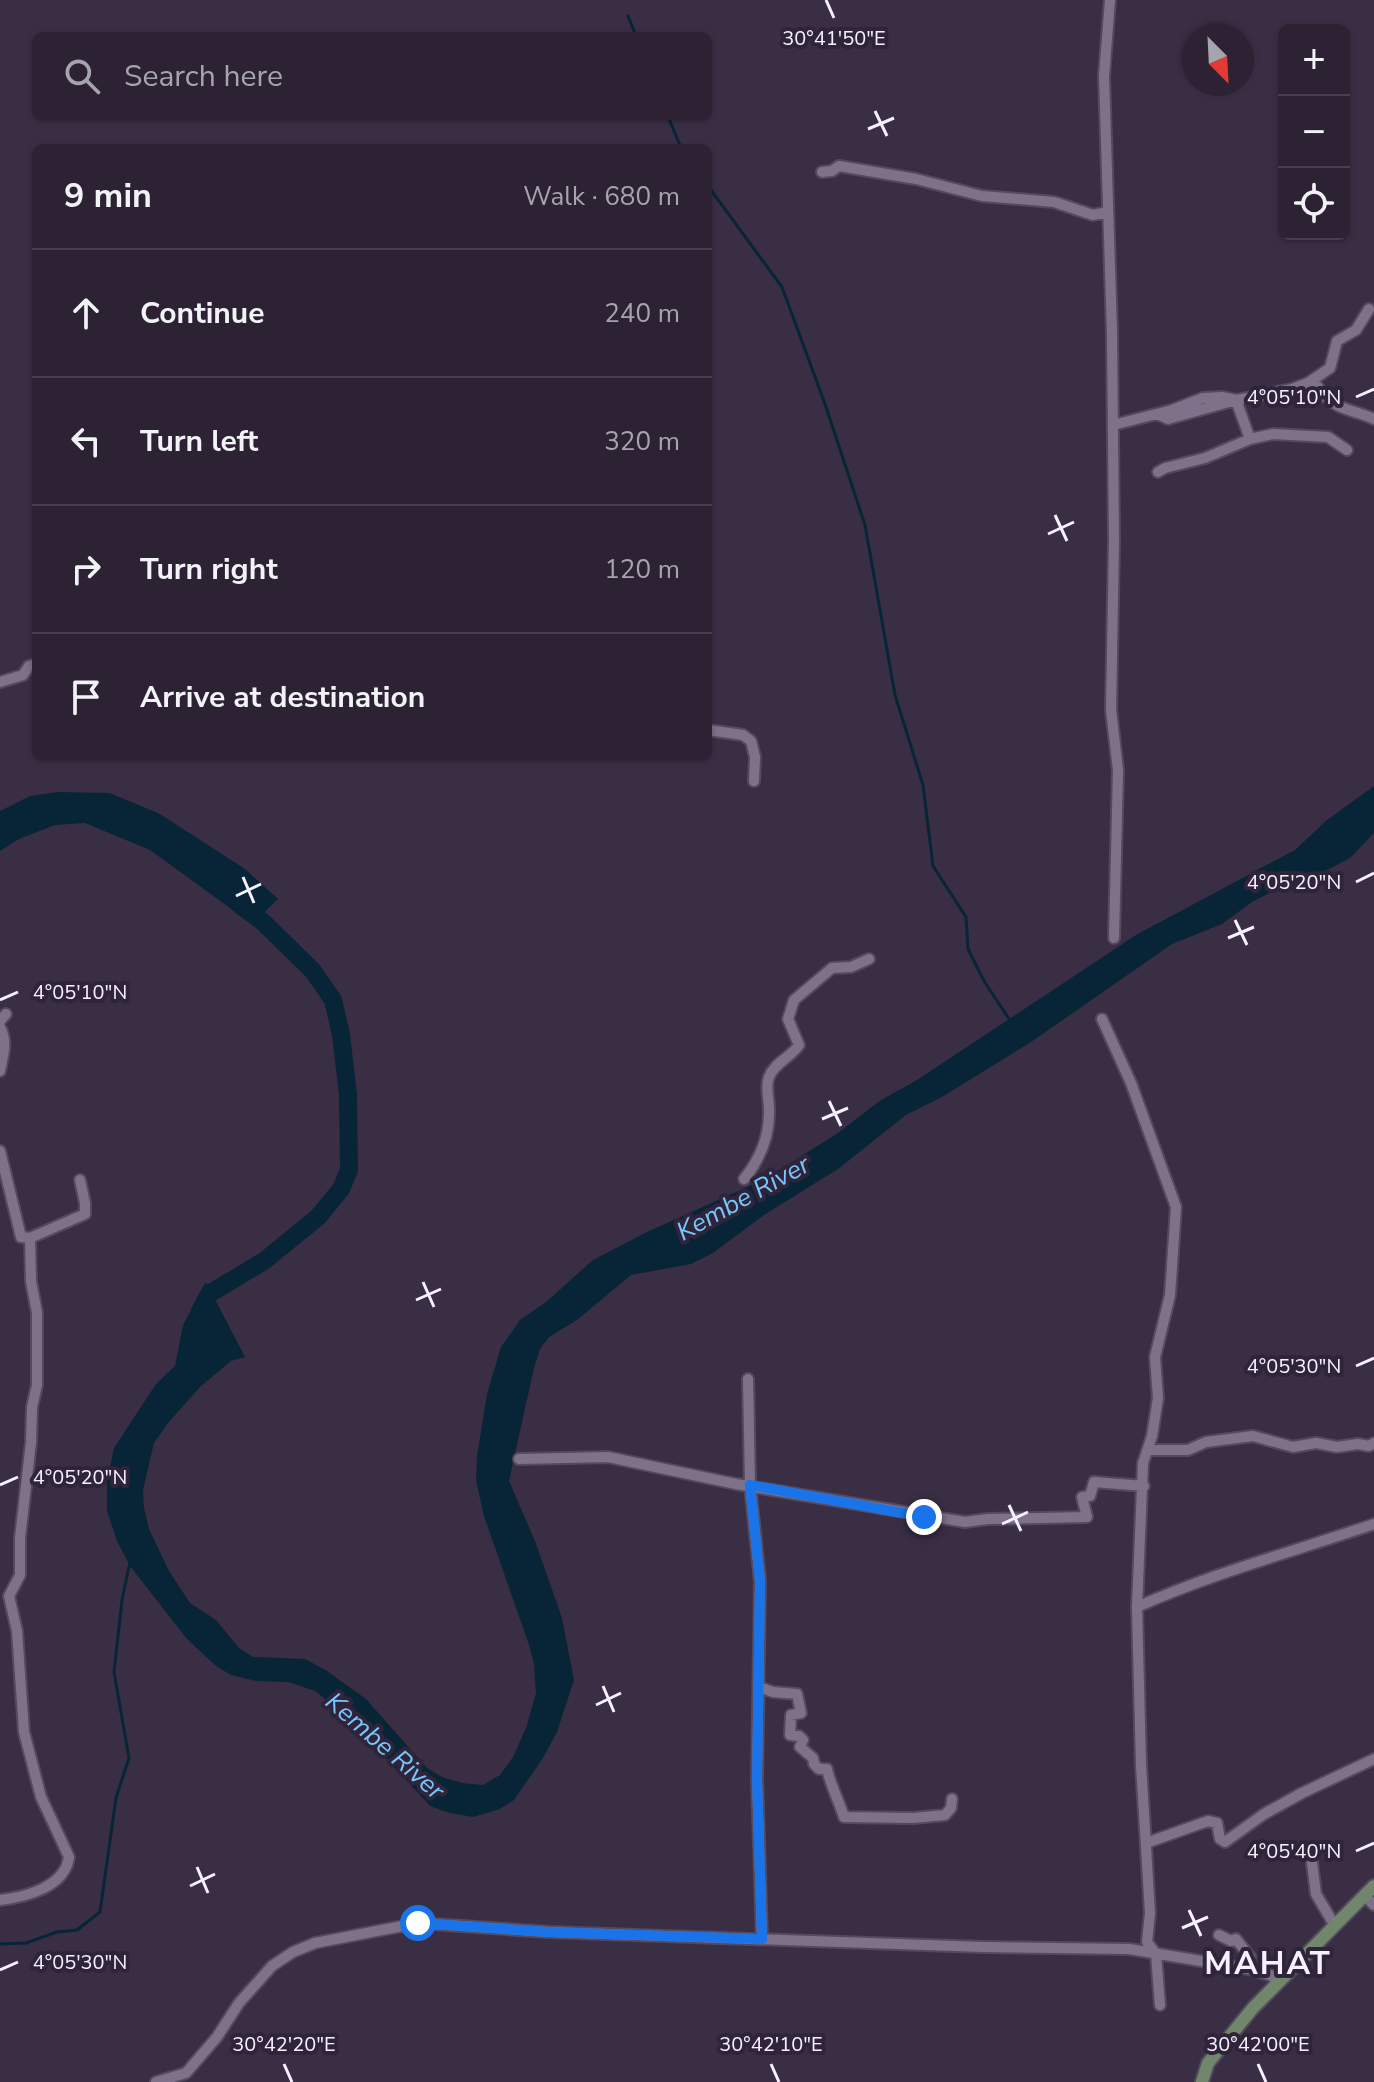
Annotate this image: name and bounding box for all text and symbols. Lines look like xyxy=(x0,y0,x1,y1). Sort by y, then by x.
north arrow xyxy=(1182,24,1254,96)
map controls xyxy=(1278,24,1350,240)
button: + xyxy=(1278,24,1350,96)
text: 30°41'50"E xyxy=(782,25,886,52)
search box xyxy=(32,32,712,120)
icon: search xyxy=(60,54,104,98)
text: Search here xyxy=(124,56,283,97)
button: − xyxy=(1278,96,1350,168)
button: locate xyxy=(1278,168,1350,240)
text: 9 min xyxy=(64,173,152,219)
text: Walk · 680 m xyxy=(523,179,680,214)
icon: ahead xyxy=(64,291,108,335)
text: Continue xyxy=(140,293,265,334)
text: 240 m xyxy=(604,296,680,331)
text: 4°05'10"N xyxy=(1247,384,1341,411)
icon: left xyxy=(64,419,108,463)
text: Turn left xyxy=(140,421,258,462)
text: 320 m xyxy=(604,424,680,459)
icon: right xyxy=(64,547,108,591)
text: Turn right xyxy=(140,549,278,590)
text: 120 m xyxy=(604,552,680,587)
icon: arrive xyxy=(64,675,108,719)
text: Arrive at destination xyxy=(140,677,425,718)
text: 4°05'20"N xyxy=(1247,869,1341,896)
text: 4°05'10"N xyxy=(33,979,127,1006)
water label: Kembe River xyxy=(670,1147,817,1249)
text: 4°05'30"N xyxy=(1247,1353,1341,1380)
text: 4°05'20"N xyxy=(33,1464,127,1491)
route end xyxy=(906,1499,942,1535)
water label: Kembe River xyxy=(318,1684,453,1808)
text: 4°05'40"N xyxy=(1247,1838,1341,1865)
route start xyxy=(400,1905,436,1941)
district label: MAHAT xyxy=(1204,1942,1332,1985)
text: 4°05'30"N xyxy=(33,1949,127,1976)
text: 30°42'20"E xyxy=(232,2031,336,2058)
text: 30°42'10"E xyxy=(719,2031,823,2058)
text: 30°42'00"E xyxy=(1206,2031,1310,2058)

